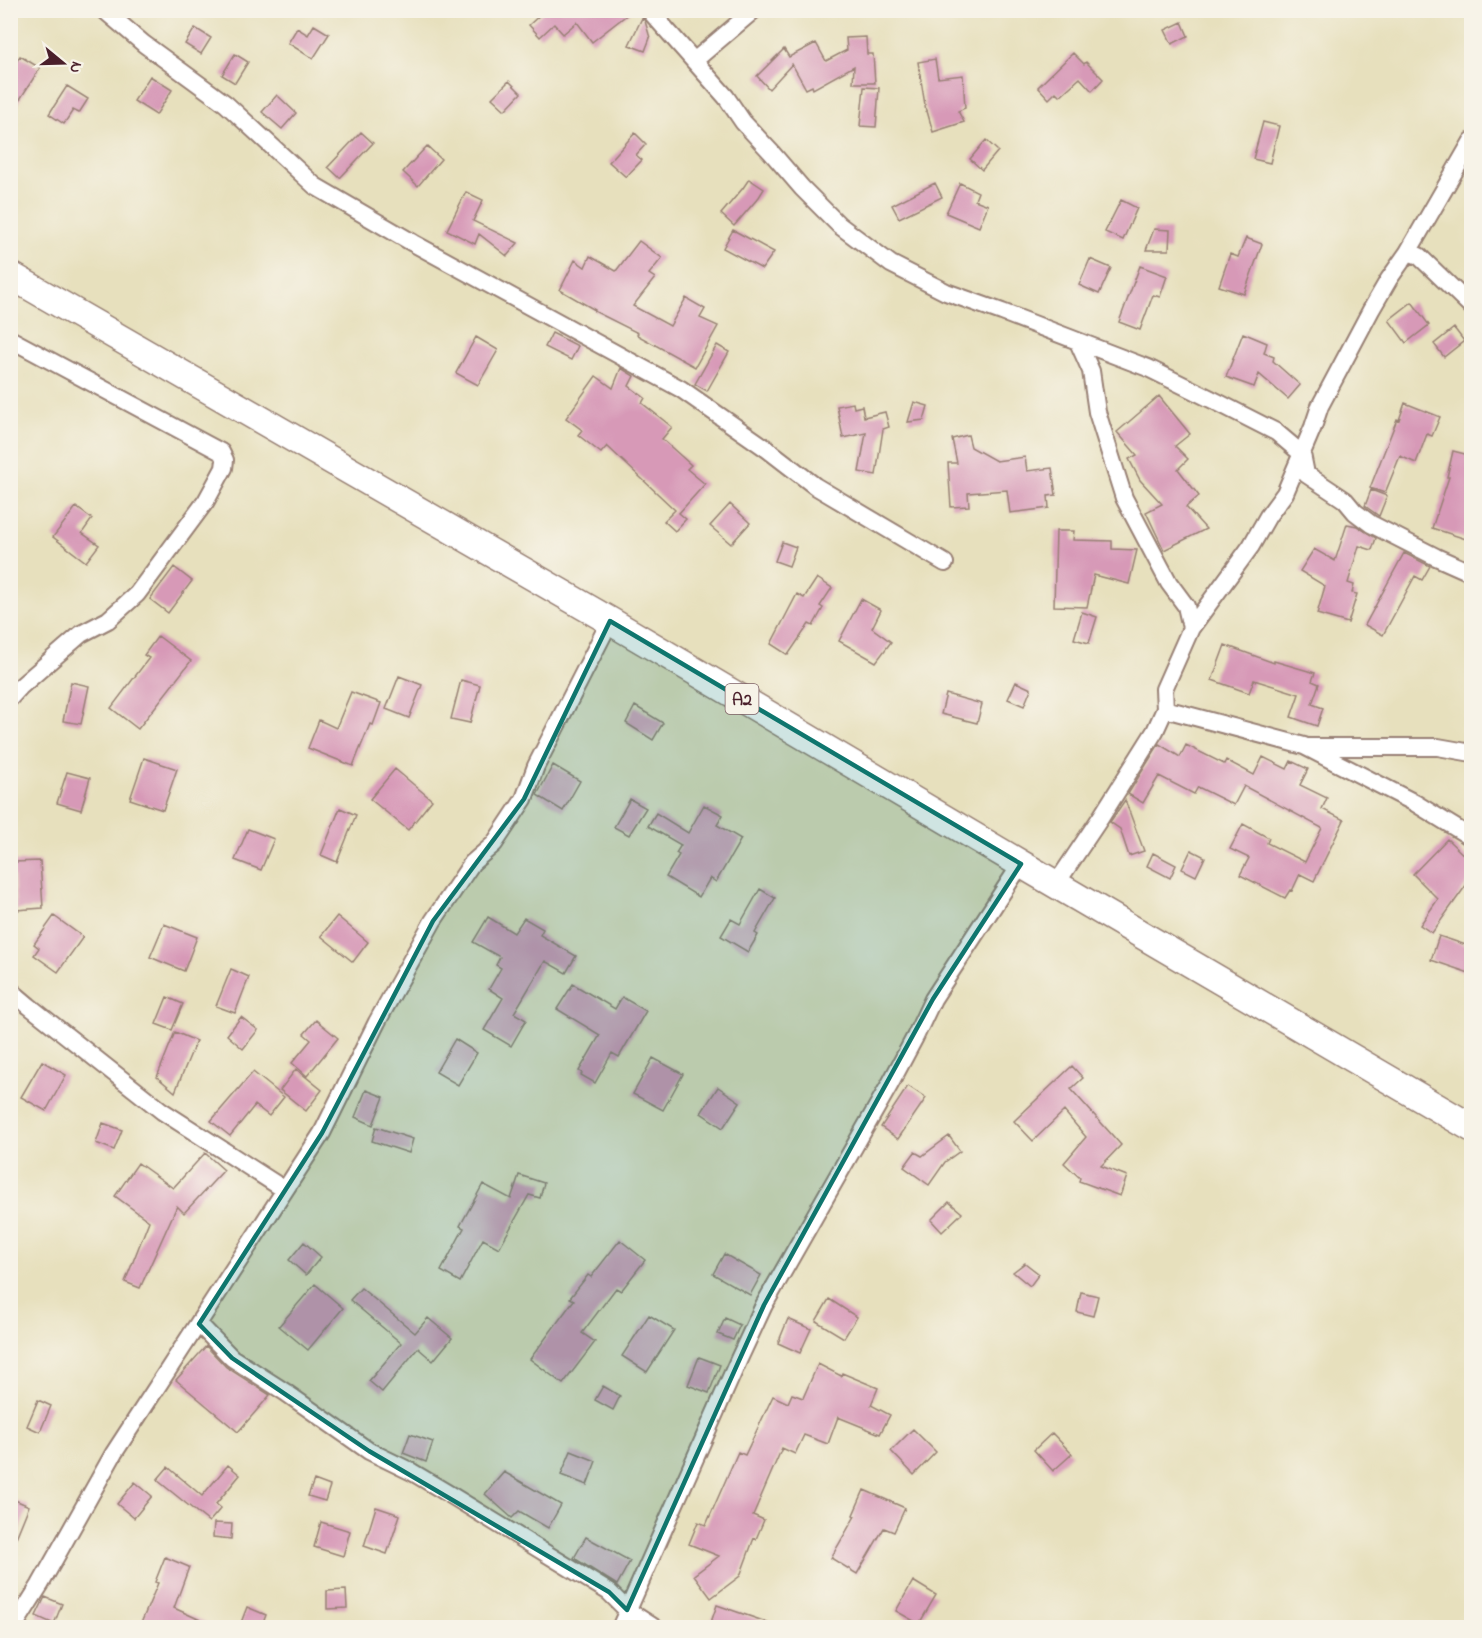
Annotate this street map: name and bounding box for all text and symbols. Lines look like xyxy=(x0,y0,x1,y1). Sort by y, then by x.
north arrow xyxy=(33,33,93,93)
text: N xyxy=(62,58,88,76)
road number: A2 xyxy=(726,684,758,714)

